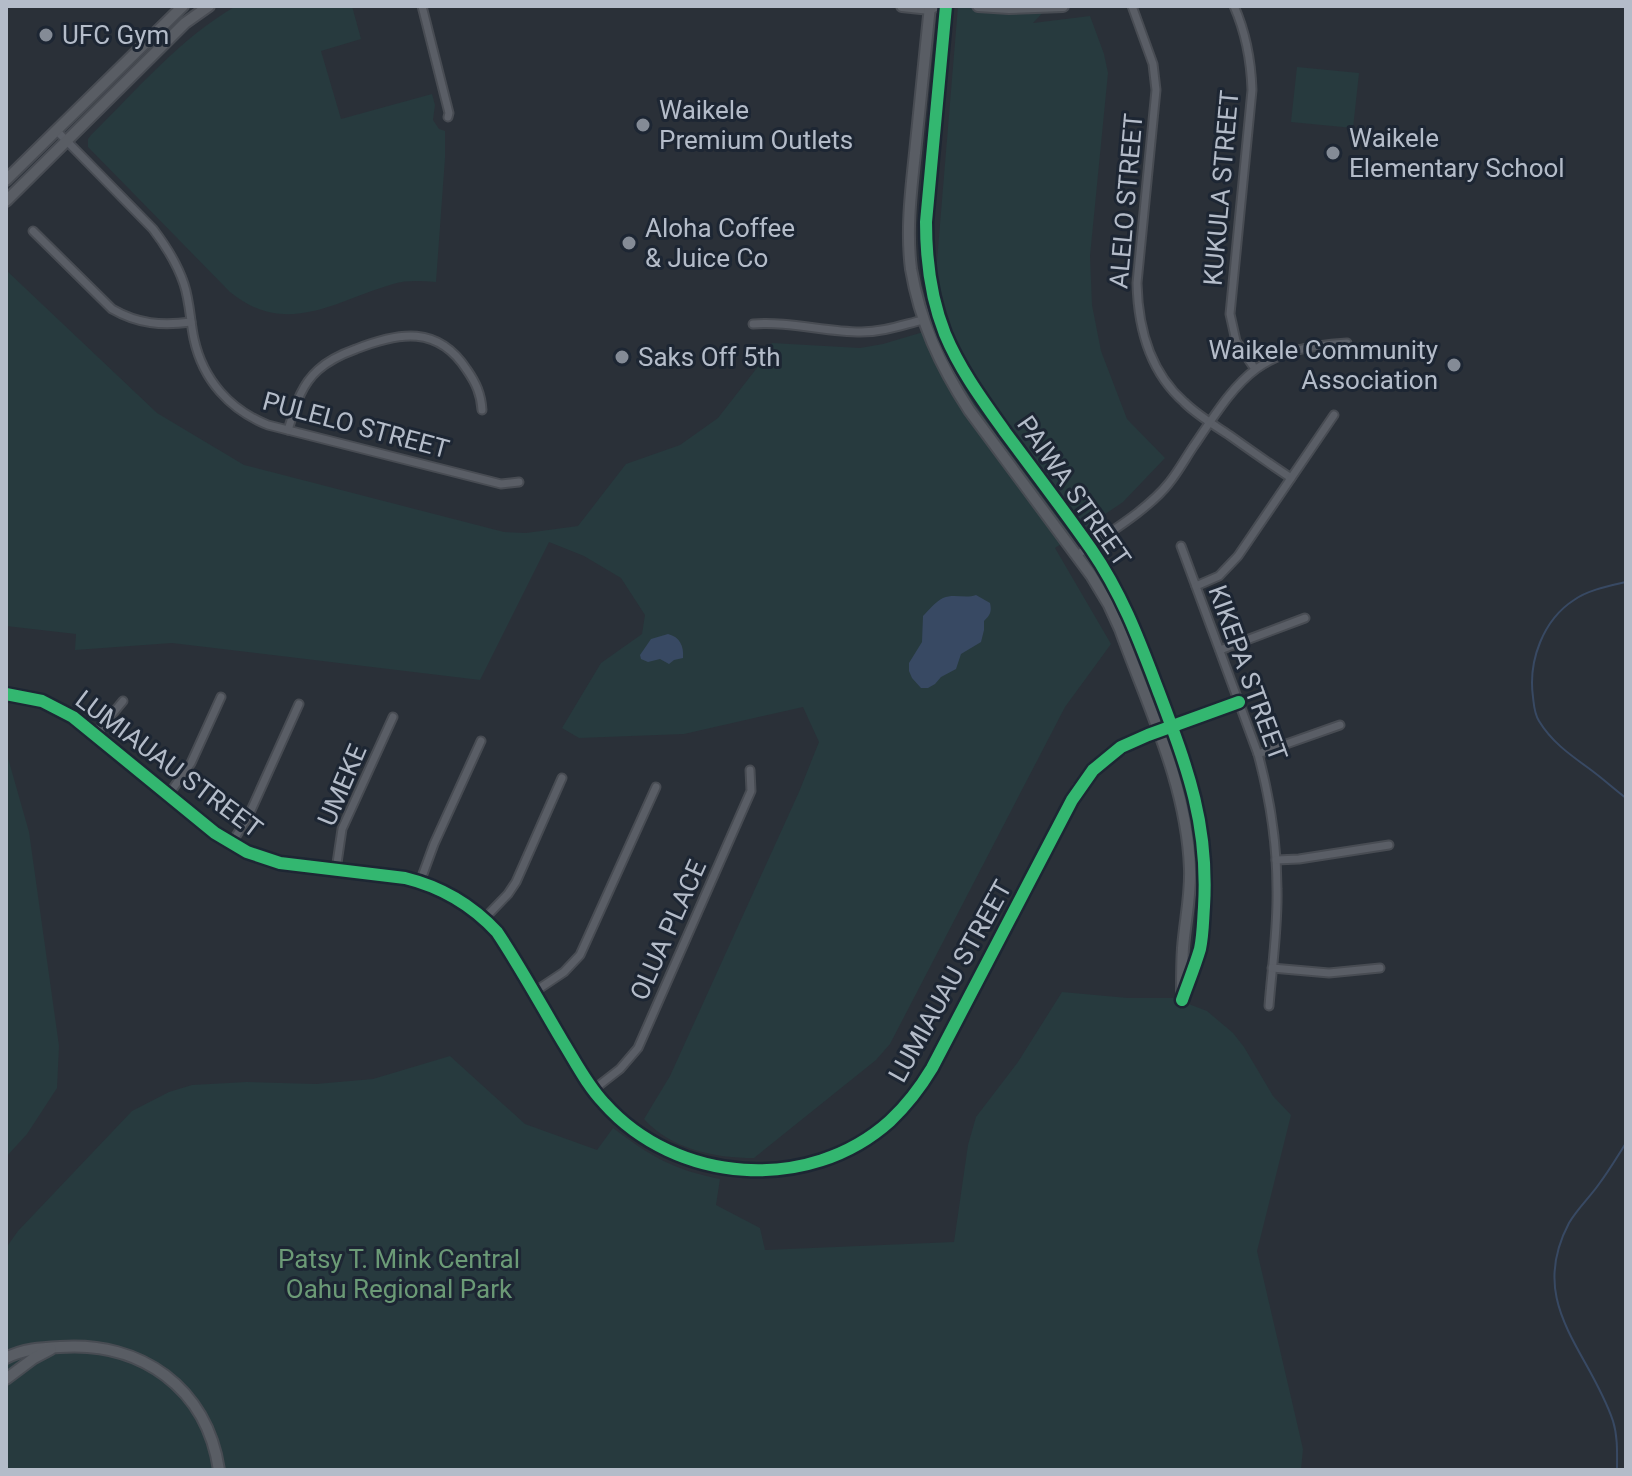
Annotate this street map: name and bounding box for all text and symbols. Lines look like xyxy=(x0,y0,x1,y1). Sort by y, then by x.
place label: UFC Gym xyxy=(62,20,169,50)
marker: UFC Gym xyxy=(37,26,55,44)
street label: KUKULA STREET xyxy=(1198,89,1244,287)
place label: Waikele Premium Outlets xyxy=(659,95,853,155)
street label: ALELO STREET xyxy=(1103,112,1149,290)
marker: Waikele Premium Outlets xyxy=(634,116,652,134)
place label: Waikele Elementary School xyxy=(1349,123,1565,183)
marker: Waikele Elementary School xyxy=(1324,144,1342,162)
place label: Aloha Coffee & Juice Co xyxy=(645,213,795,273)
marker: Aloha Coffee & Juice Co xyxy=(620,234,638,252)
place label: Waikele Community Association xyxy=(1208,335,1438,395)
place label: Saks Off 5th xyxy=(638,342,780,372)
marker: Saks Off 5th xyxy=(613,348,631,366)
marker: Waikele Community Association xyxy=(1445,356,1463,374)
street label: PULELO STREET xyxy=(259,386,453,464)
street label: PAIWA STREET xyxy=(1011,410,1137,572)
street label: KIKEPA STREET xyxy=(1202,581,1294,765)
street label: LUMIAUAU STREET xyxy=(70,684,268,844)
street label: UMEKE xyxy=(312,740,372,830)
street label: OLUA PLACE xyxy=(624,855,712,1005)
street label: LUMIAUAU STREET xyxy=(882,875,1018,1087)
park label: Patsy T. Mink Central Oahu Regional Park xyxy=(278,1244,520,1304)

